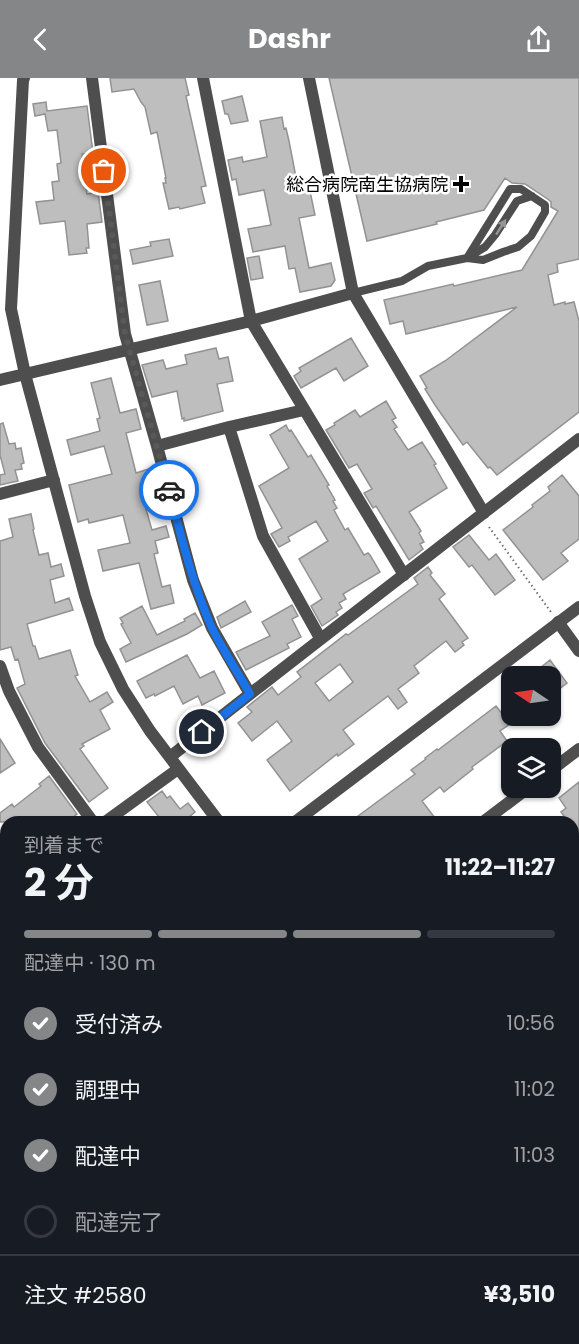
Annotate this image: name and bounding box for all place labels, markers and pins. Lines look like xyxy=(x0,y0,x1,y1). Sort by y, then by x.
pin xyxy=(78,145,129,196)
place label: 総合病院南生協病院 xyxy=(286,172,448,197)
marker: 総合病院南生協病院 xyxy=(452,175,470,193)
pin xyxy=(176,706,227,757)

